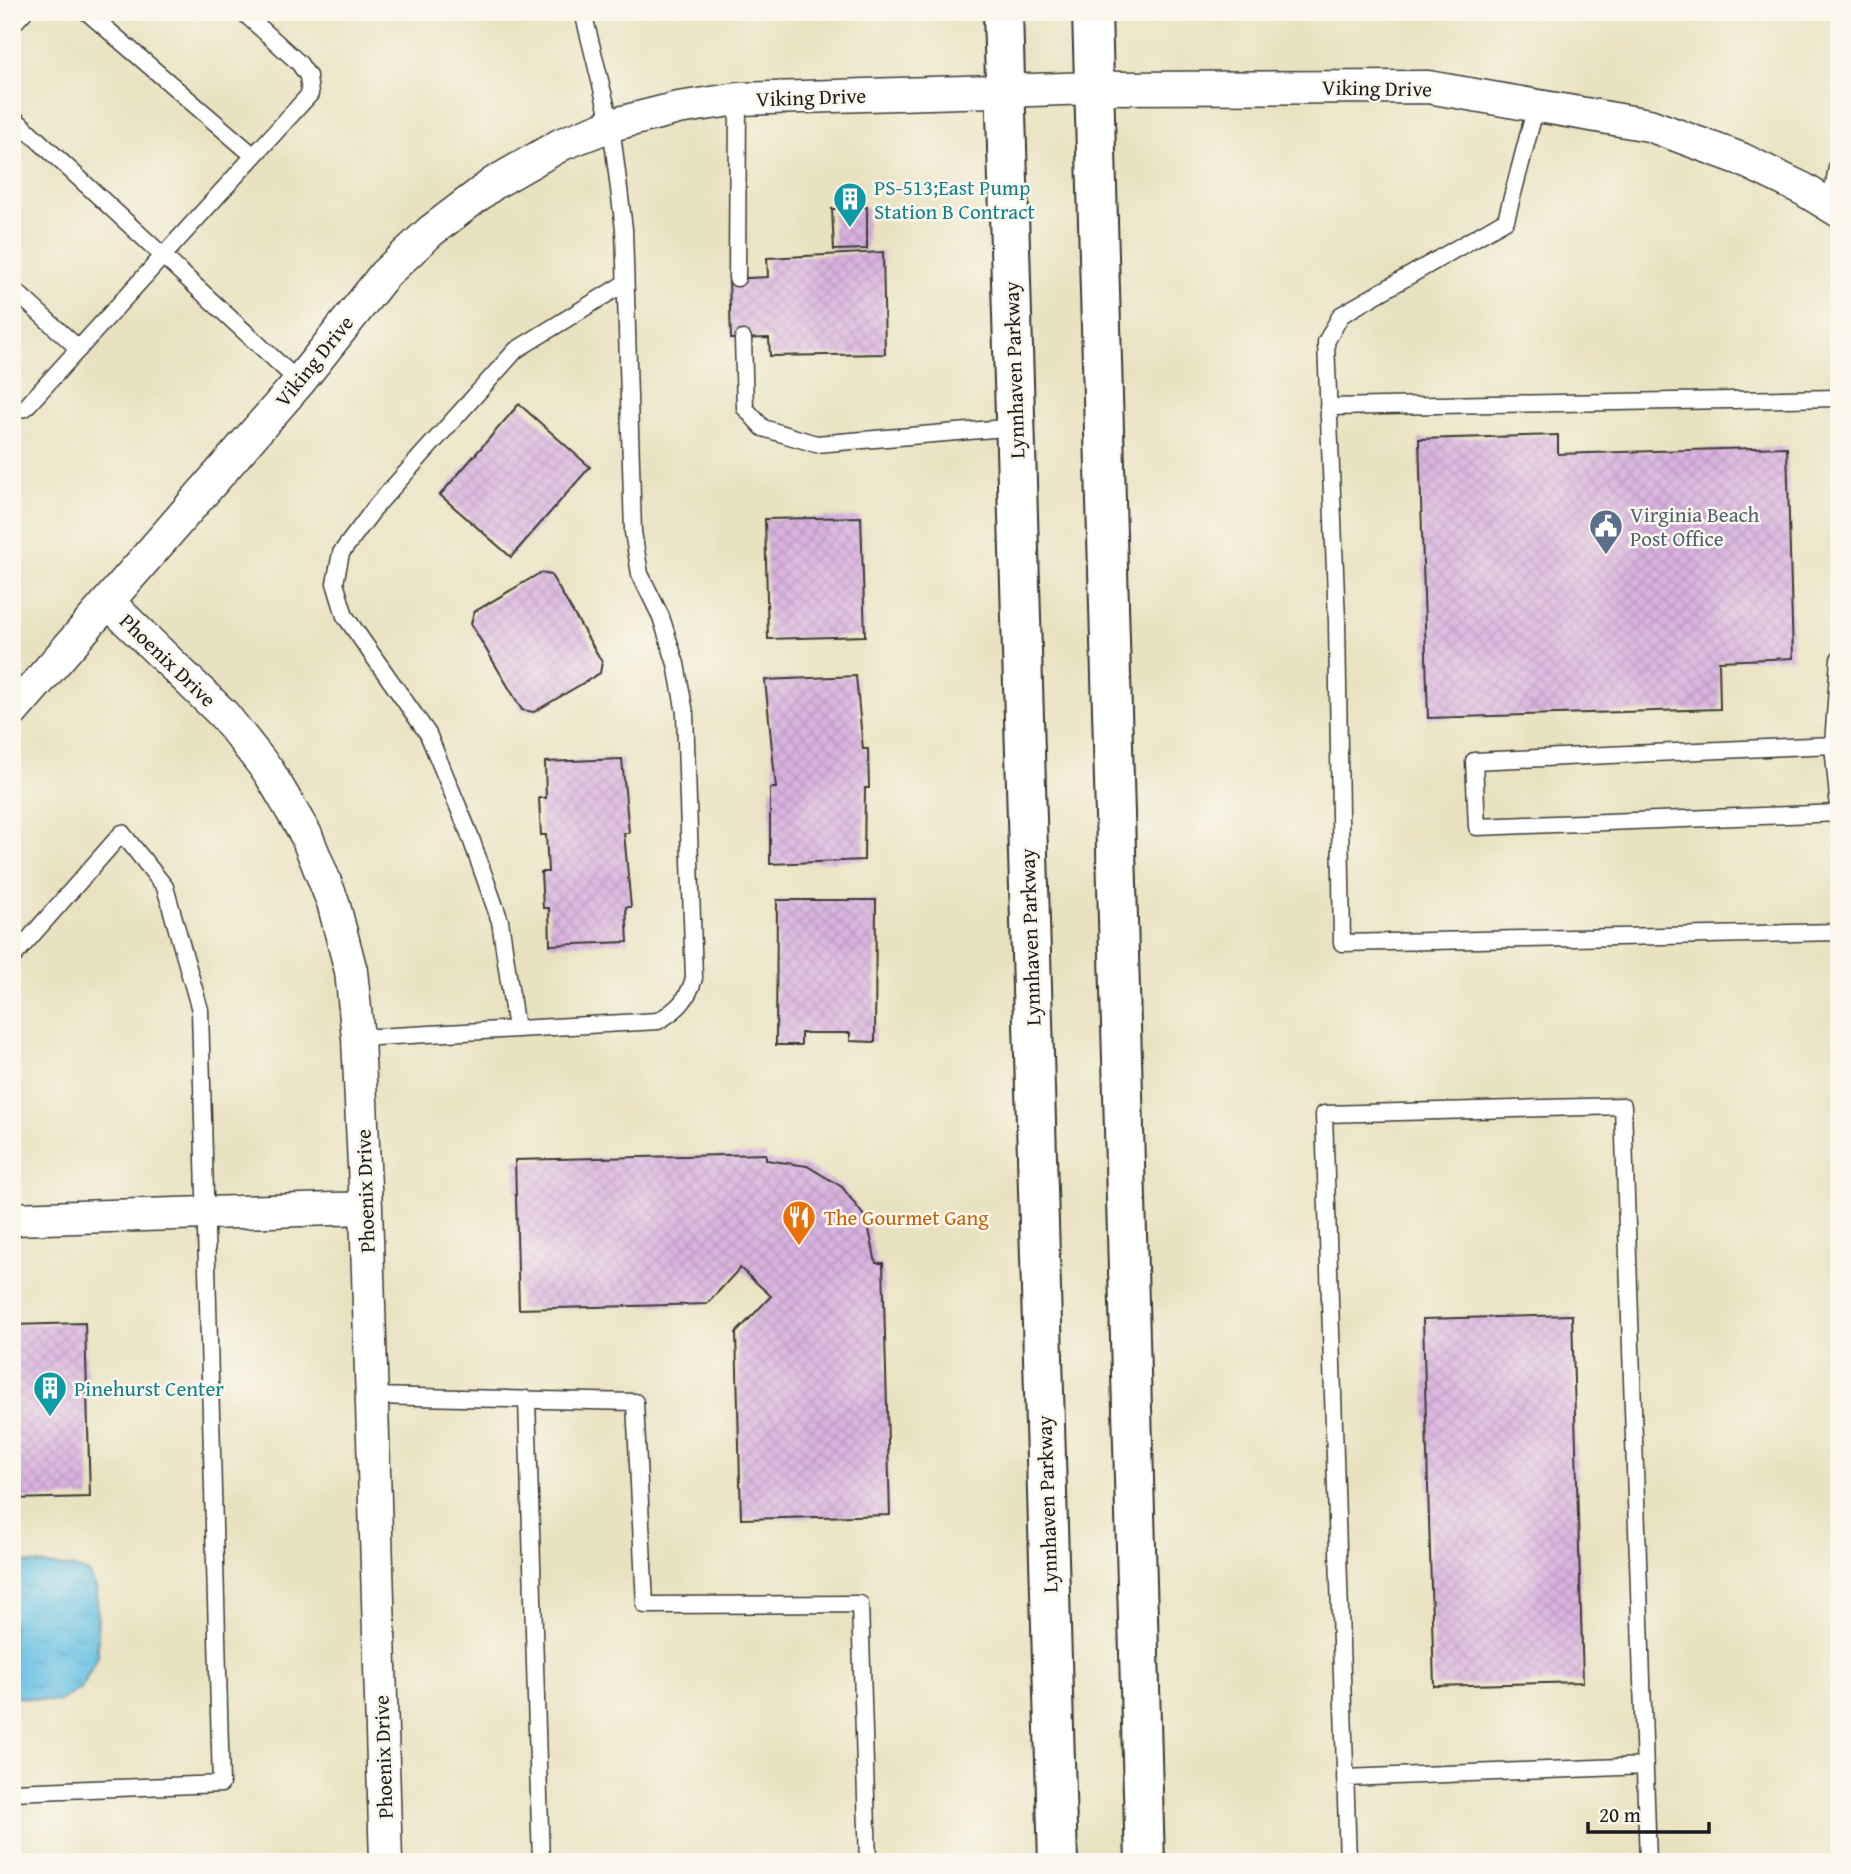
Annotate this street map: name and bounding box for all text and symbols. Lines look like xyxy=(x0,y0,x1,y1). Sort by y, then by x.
street label: Viking Drive xyxy=(1322,72,1432,104)
street label: Viking Drive xyxy=(755,80,867,114)
place label: PS-513;East Pump Station B Contract xyxy=(874,172,1036,227)
building icon: PS-513;East Pump Station B Contract xyxy=(831,180,869,229)
street label: Lynnhaven Parkway xyxy=(995,280,1033,459)
street label: Viking Drive xyxy=(267,308,361,414)
place label: Virginia Beach Post Office xyxy=(1630,499,1760,554)
public building icon: Virginia Beach Post Office xyxy=(1587,507,1625,556)
street label: Phoenix Drive xyxy=(113,606,223,714)
street label: Lynnhaven Parkway xyxy=(1011,847,1049,1026)
street label: Phoenix Drive xyxy=(347,1128,383,1253)
restaurant icon: The Gourmet Gang xyxy=(780,1198,818,1247)
place label: The Gourmet Gang xyxy=(824,1202,989,1233)
building icon: Pinehurst Center xyxy=(31,1369,69,1418)
place label: Pinehurst Center xyxy=(74,1373,224,1404)
street label: Lynnhaven Parkway xyxy=(1028,1414,1066,1593)
street label: Phoenix Drive xyxy=(365,1694,401,1819)
scale bar xyxy=(1588,1790,1709,1834)
text: 20 m xyxy=(1599,1799,1641,1830)

